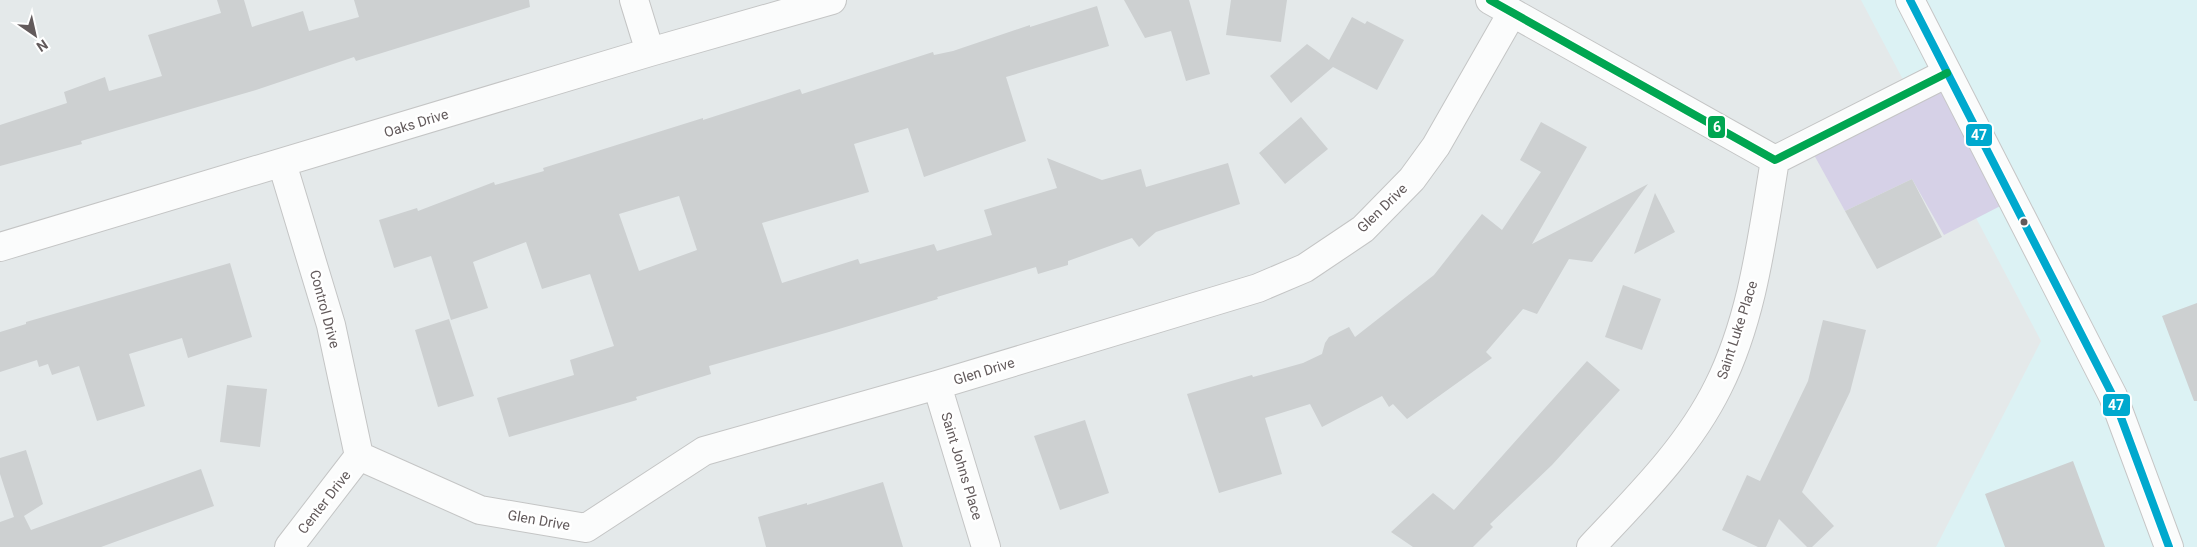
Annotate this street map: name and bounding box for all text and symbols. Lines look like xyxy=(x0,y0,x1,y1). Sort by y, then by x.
north arrow xyxy=(10,10,60,60)
text: N xyxy=(34,36,51,55)
street label: Oaks Drive xyxy=(382,106,450,140)
line badge: 6 xyxy=(1707,115,1726,139)
text: 6 xyxy=(1713,119,1721,135)
line badge: 47 xyxy=(1965,123,1993,147)
text: 47 xyxy=(1971,127,1987,143)
street label: Glen Drive xyxy=(1354,180,1410,236)
unlabelled marker xyxy=(2019,217,2029,227)
street label: Control Drive xyxy=(307,268,343,350)
street label: Saint Luke Place xyxy=(1714,279,1760,381)
street label: Glen Drive xyxy=(952,354,1016,388)
line badge: 47 xyxy=(2102,393,2131,417)
text: 47 xyxy=(2108,397,2124,413)
street label: Saint Johns Place xyxy=(938,410,986,522)
street label: Center Drive xyxy=(294,467,354,537)
street label: Glen Drive xyxy=(507,507,571,533)

